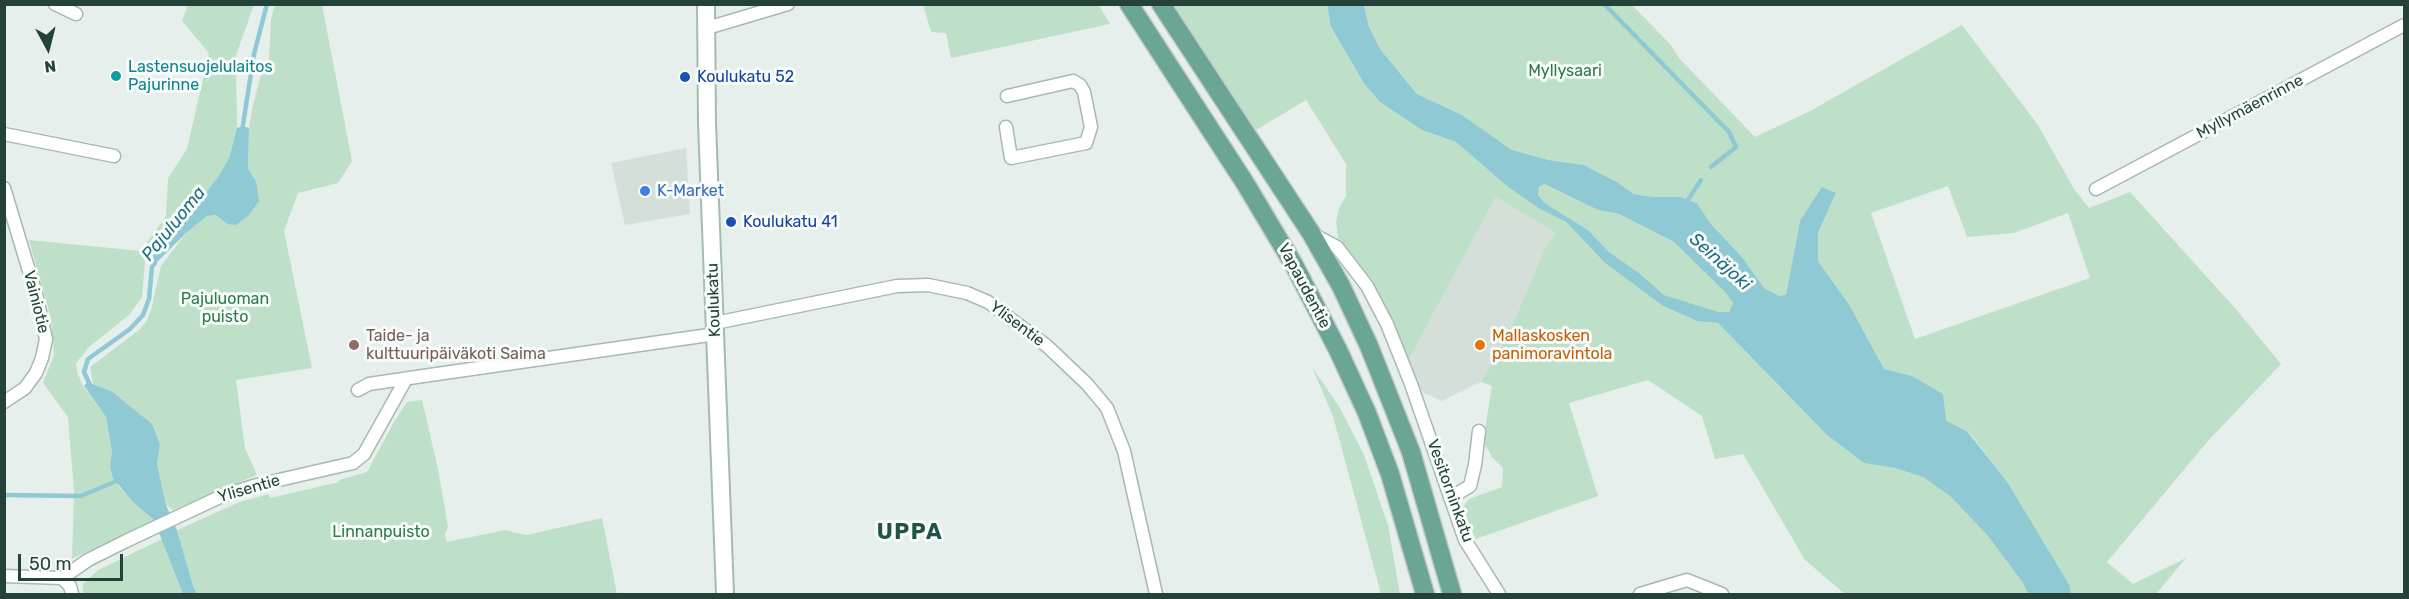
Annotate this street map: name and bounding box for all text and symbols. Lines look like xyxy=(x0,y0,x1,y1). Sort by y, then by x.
north arrow xyxy=(18,18,78,78)
text: N xyxy=(43,56,57,76)
place label: Lastensuojelulaitos Pajurinne xyxy=(128,57,273,95)
park label: Myllysaari xyxy=(1528,61,1602,81)
place label: Koulukatu 52 xyxy=(697,67,794,87)
marker: Lastensuojelulaitos Pajurinne xyxy=(109,69,123,83)
marker: Koulukatu 52 xyxy=(678,70,692,84)
street label: Myllymäenrinne xyxy=(2193,71,2307,143)
place label: K-Market xyxy=(657,181,724,201)
water label: Pajuluoma xyxy=(137,182,211,266)
marker: K-Market xyxy=(638,184,652,198)
place label: Koulukatu 41 xyxy=(743,212,838,232)
marker: Koulukatu 41 xyxy=(724,215,738,229)
water label: Seinäjoki xyxy=(1685,229,1755,295)
street label: Vapaudentie xyxy=(1274,240,1334,332)
street label: Koulukatu xyxy=(703,263,725,337)
street label: Vainiotie xyxy=(19,269,53,335)
park label: Pajuluoman puisto xyxy=(181,289,269,327)
street label: Ylisentie xyxy=(986,297,1048,351)
place label: Taide- ja kulttuuripäiväkoti Saima xyxy=(366,326,546,364)
place label: Mallaskosken panimoravintola xyxy=(1492,326,1612,364)
marker: Taide- ja kulttuuripäiväkoti Saima xyxy=(347,338,361,352)
marker: Mallaskosken panimoravintola xyxy=(1473,338,1487,352)
street label: Vesitorninkatu xyxy=(1422,437,1478,545)
street label: Ylisentie xyxy=(216,471,282,507)
district label: UPPA xyxy=(877,520,943,546)
park label: Linnanpuisto xyxy=(332,522,430,542)
scale bar xyxy=(21,542,126,580)
text: 50 m xyxy=(29,553,72,575)

